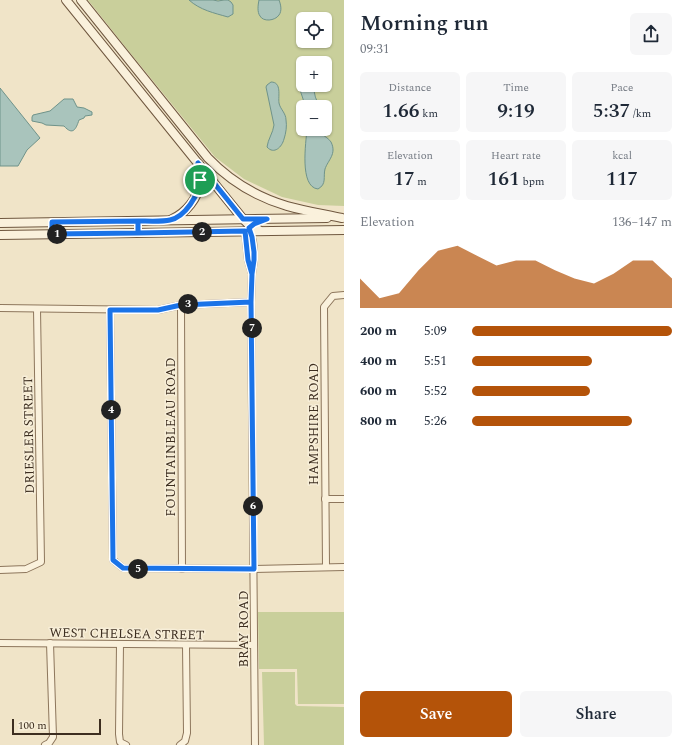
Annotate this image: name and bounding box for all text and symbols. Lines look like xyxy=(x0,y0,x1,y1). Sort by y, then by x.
text: Morning run xyxy=(360,7,489,40)
map controls xyxy=(296,12,332,136)
button: locate xyxy=(296,12,332,48)
button: share xyxy=(630,13,672,55)
text: 09:31 xyxy=(360,39,389,59)
button: + xyxy=(296,56,332,92)
text: Distance xyxy=(389,79,431,96)
text: Time xyxy=(503,79,529,96)
text: Pace xyxy=(611,79,633,96)
text: 1.66 xyxy=(382,96,420,126)
text: 9:19 xyxy=(497,96,535,126)
text: 5:37 xyxy=(593,96,630,126)
button: − xyxy=(296,100,332,136)
text: km xyxy=(420,105,438,122)
text: /km xyxy=(630,105,651,122)
text: Elevation xyxy=(387,147,433,164)
text: Heart rate xyxy=(491,147,541,164)
text: kcal xyxy=(612,147,632,164)
pin xyxy=(183,163,217,197)
text: 17 xyxy=(393,164,415,194)
text: 161 xyxy=(488,164,520,194)
text: 117 xyxy=(606,164,638,194)
icon: arrive xyxy=(189,169,211,191)
text: m xyxy=(415,173,427,190)
text: bpm xyxy=(520,173,544,190)
text: Elevation xyxy=(360,212,414,232)
text: 136–147 m xyxy=(612,212,672,232)
pin: 2 xyxy=(192,222,212,242)
text: 2 xyxy=(199,223,205,240)
pin: 1 xyxy=(47,224,67,244)
text: 1 xyxy=(54,225,60,242)
pin: 3 xyxy=(178,294,198,314)
text: 3 xyxy=(185,295,191,312)
pin: 7 xyxy=(242,318,262,338)
text: 7 xyxy=(249,319,255,336)
text: 200 m xyxy=(360,321,397,341)
text: 5:09 xyxy=(424,321,447,341)
text: 400 m xyxy=(360,351,397,371)
text: 5:51 xyxy=(424,351,447,371)
street label: FOUNTAINBLEAU ROAD xyxy=(161,357,181,517)
street label: HAMPSHIRE ROAD xyxy=(304,363,324,485)
street label: DRIESLER STREET xyxy=(18,376,40,494)
text: 600 m xyxy=(360,381,397,401)
text: 5:52 xyxy=(424,381,447,401)
pin: 4 xyxy=(101,400,121,420)
text: 4 xyxy=(108,401,114,418)
text: 800 m xyxy=(360,411,397,431)
text: 5:26 xyxy=(424,411,447,431)
pin: 6 xyxy=(243,496,263,516)
text: 6 xyxy=(250,497,256,514)
pin: 5 xyxy=(128,559,148,579)
text: 5 xyxy=(135,560,141,577)
street label: BRAY ROAD xyxy=(234,591,254,667)
street label: WEST CHELSEA STREET xyxy=(49,623,205,645)
button: Save xyxy=(360,691,512,737)
button: Share xyxy=(520,691,672,737)
scale bar xyxy=(12,717,101,736)
text: 100 m xyxy=(18,717,47,734)

